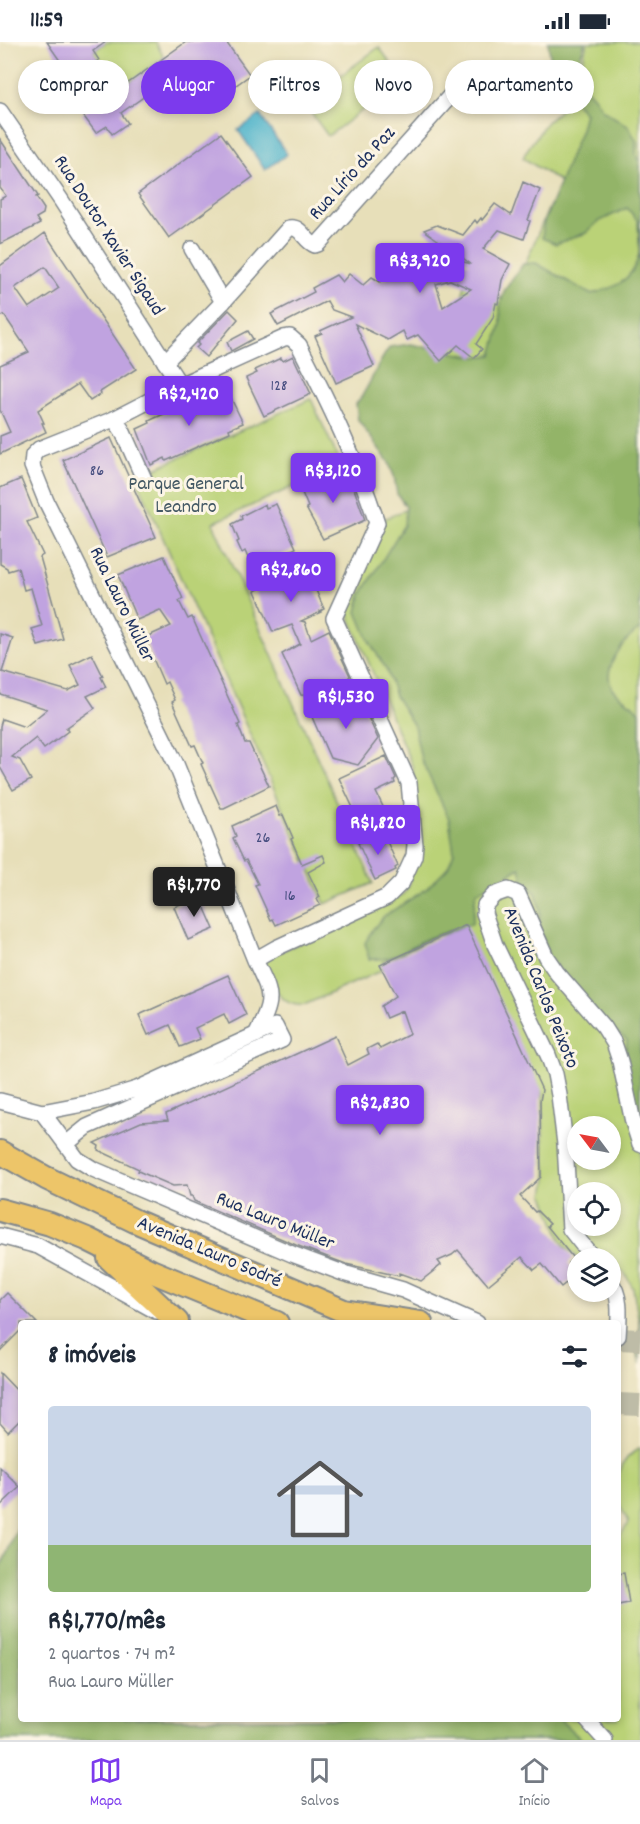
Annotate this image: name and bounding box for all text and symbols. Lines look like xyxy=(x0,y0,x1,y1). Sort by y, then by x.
text: 11:59 xyxy=(30,6,64,37)
chip: Comprar xyxy=(18,60,129,114)
chip: Alugar xyxy=(141,60,236,114)
chip: Filtros xyxy=(248,60,342,114)
chip: Novo xyxy=(354,60,433,114)
chip: Apartamento xyxy=(445,60,594,114)
street label: Rua Lírio da Paz xyxy=(303,120,403,227)
street label: Rua Doutor Xavier Sigaud xyxy=(46,150,170,322)
pin: R$3,920 xyxy=(365,243,475,294)
text: R$3,920 xyxy=(389,248,451,276)
house number: 128 xyxy=(271,375,287,398)
pin: R$2,420 xyxy=(134,376,244,427)
text: R$2,420 xyxy=(159,381,219,409)
pin: R$3,120 xyxy=(278,453,388,504)
text: R$3,120 xyxy=(305,458,361,486)
house number: 86 xyxy=(90,460,104,483)
park label: Parque General Leandro xyxy=(128,471,244,522)
street label: Rua Lauro Müller xyxy=(81,542,161,668)
pin: R$2,860 xyxy=(236,552,346,603)
text: R$2,860 xyxy=(260,557,322,585)
pin: R$1,530 xyxy=(291,679,401,730)
text: R$1,530 xyxy=(317,684,375,712)
pin: R$1,820 xyxy=(323,805,433,856)
text: R$1,820 xyxy=(350,810,406,838)
house number: 26 xyxy=(256,827,271,850)
pin: R$1,770 xyxy=(139,867,249,918)
text: R$1,770 xyxy=(167,872,221,900)
house number: 16 xyxy=(284,885,296,908)
street label: Avenida Carlos Peixoto xyxy=(495,903,585,1073)
pin: R$2,830 xyxy=(325,1085,435,1136)
text: R$2,830 xyxy=(350,1090,410,1118)
north arrow xyxy=(567,1116,621,1170)
map controls xyxy=(567,1116,621,1302)
button: locate xyxy=(567,1182,621,1236)
street label: Rua Lauro Müller xyxy=(212,1186,339,1259)
street label: Avenida Lauro Sodré xyxy=(132,1210,286,1296)
button: layers xyxy=(567,1248,621,1302)
text: 8 imóveis xyxy=(48,1338,137,1375)
icon: filters xyxy=(558,1340,591,1373)
icon: home xyxy=(266,1445,374,1553)
text: R$1,770/mês xyxy=(48,1604,166,1641)
text: 2 quartos · 74 m² xyxy=(48,1641,176,1669)
text: Rua Lauro Müller xyxy=(48,1669,173,1697)
tab: Mapa xyxy=(89,1754,122,1813)
tab: Salvos xyxy=(301,1754,339,1813)
tab: Início xyxy=(518,1754,551,1813)

